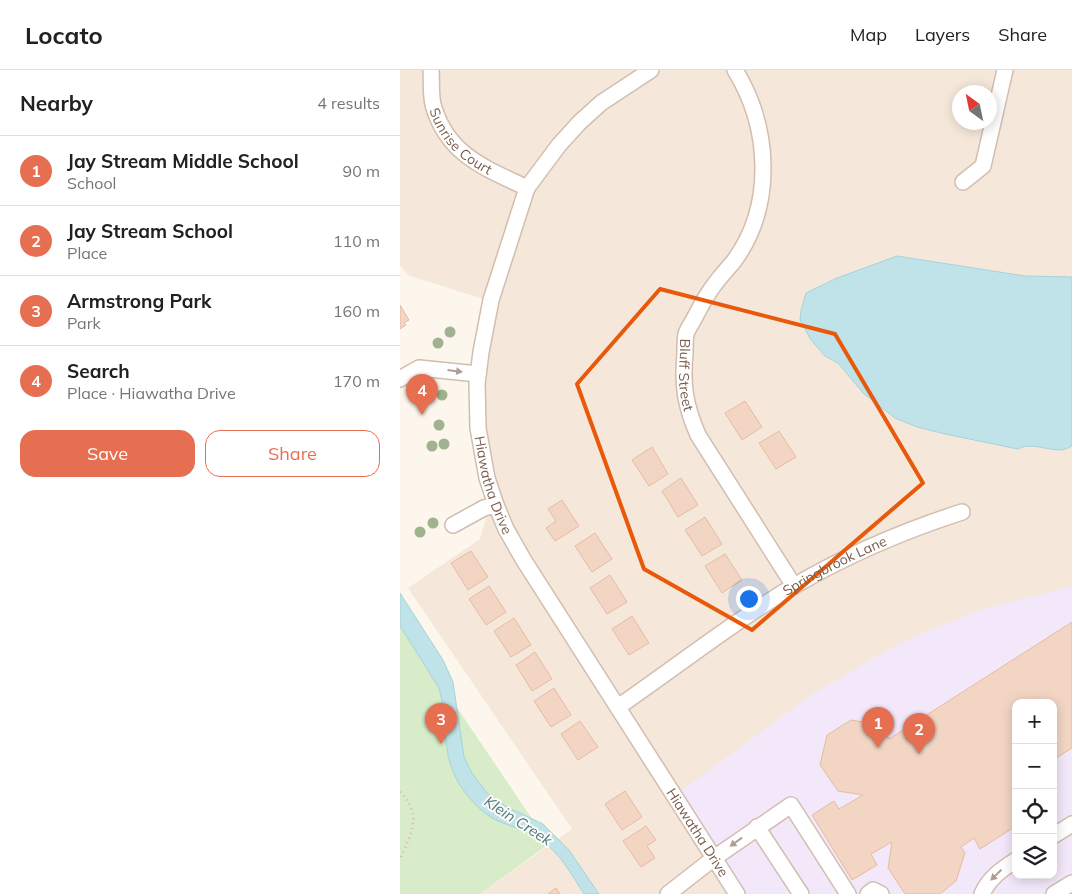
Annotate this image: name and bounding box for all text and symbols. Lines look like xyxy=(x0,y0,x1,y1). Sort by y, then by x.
text: Locato xyxy=(25,20,103,50)
text: Map xyxy=(850,23,887,46)
text: Layers xyxy=(915,23,970,46)
text: Share xyxy=(998,23,1047,46)
north arrow xyxy=(952,85,997,130)
text: Nearby xyxy=(20,90,93,116)
text: 4 results xyxy=(317,93,380,113)
street label: Sunrise Court xyxy=(426,105,495,179)
text: Jay Stream Middle School xyxy=(67,149,299,173)
text: 1 xyxy=(31,161,41,181)
text: 90 m xyxy=(343,161,380,181)
text: School xyxy=(67,173,116,193)
text: Jay Stream School xyxy=(67,219,233,243)
text: 2 xyxy=(31,231,41,251)
text: 110 m xyxy=(333,231,380,251)
text: Place xyxy=(67,243,107,263)
text: Armstrong Park xyxy=(67,289,211,313)
text: 3 xyxy=(31,301,41,321)
text: 160 m xyxy=(333,301,380,321)
text: Park xyxy=(67,313,101,333)
street label: Bluff Street xyxy=(675,338,698,413)
text: Search xyxy=(67,359,130,383)
one-way arrow xyxy=(447,367,463,375)
text: 4 xyxy=(31,371,41,391)
text: 170 m xyxy=(333,371,380,391)
pin: 4 xyxy=(406,374,438,415)
text: Place · Hiawatha Drive xyxy=(67,383,236,403)
button: Save xyxy=(20,430,195,477)
button: Share xyxy=(205,430,380,477)
street label: Hiawatha Drive xyxy=(471,434,516,538)
street label: Springbrook Lane xyxy=(779,532,889,600)
your location xyxy=(736,586,762,612)
map controls xyxy=(1012,699,1057,879)
button: + xyxy=(1012,699,1057,744)
pin: 3 xyxy=(425,703,457,744)
pin: 1 xyxy=(862,707,894,748)
pin: 2 xyxy=(903,713,935,754)
button: − xyxy=(1012,744,1057,789)
street label: Hiawatha Drive xyxy=(663,785,733,880)
button: locate xyxy=(1012,789,1057,834)
water label: Klein Creek xyxy=(481,792,557,850)
button: layers xyxy=(1012,834,1057,879)
one-way arrow xyxy=(729,837,742,847)
one-way arrow xyxy=(991,869,1003,881)

